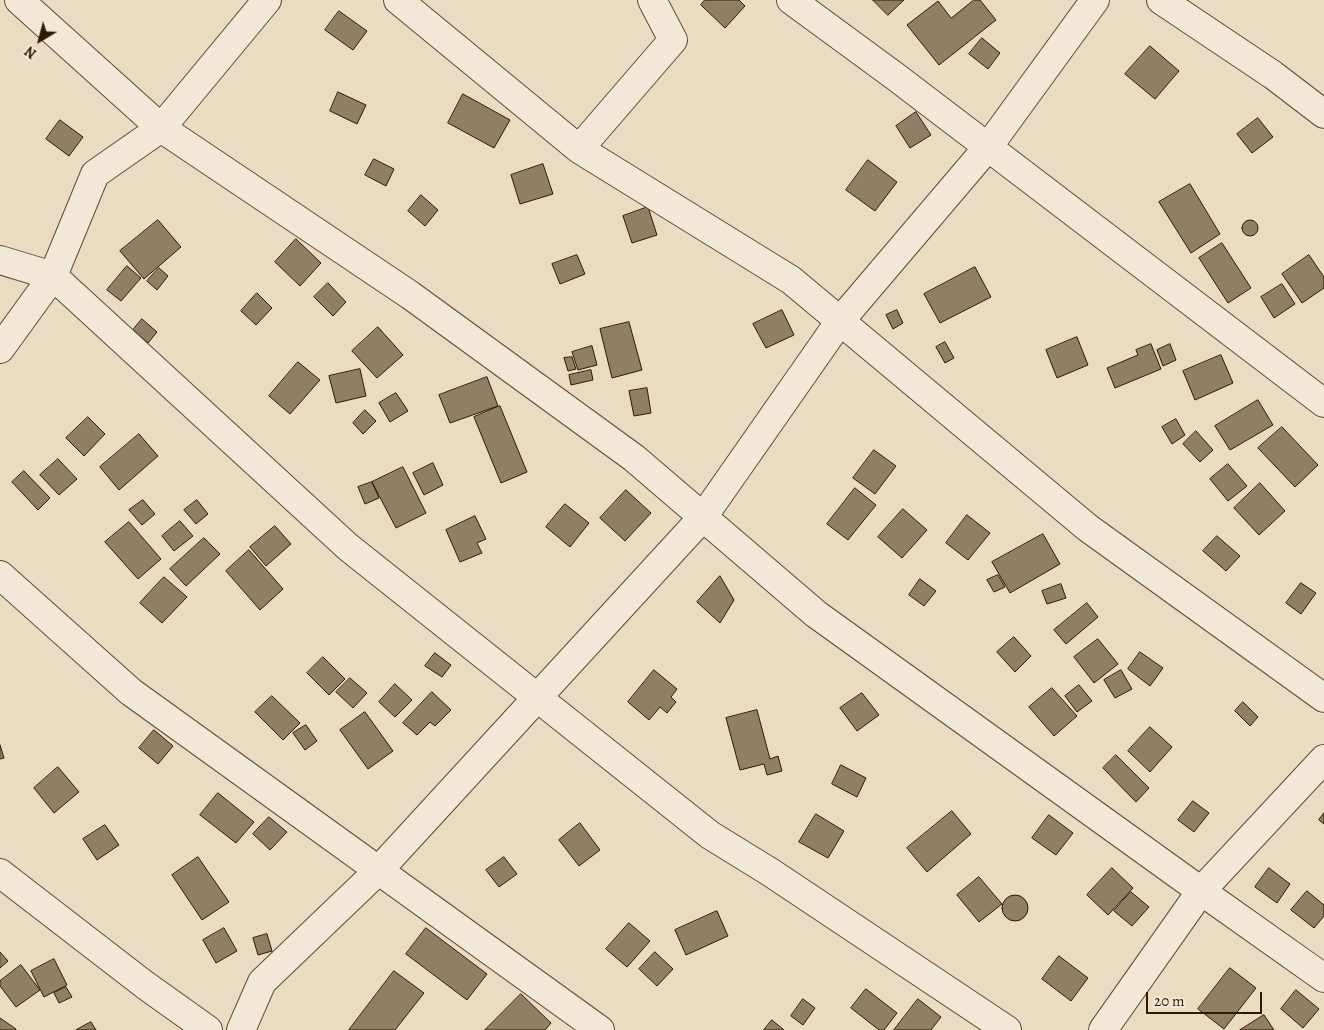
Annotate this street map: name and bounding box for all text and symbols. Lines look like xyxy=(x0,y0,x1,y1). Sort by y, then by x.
north arrow xyxy=(15,15,65,65)
text: N xyxy=(21,42,40,63)
scale bar xyxy=(1149,982,1265,1014)
text: 20 m xyxy=(1154,991,1185,1011)

